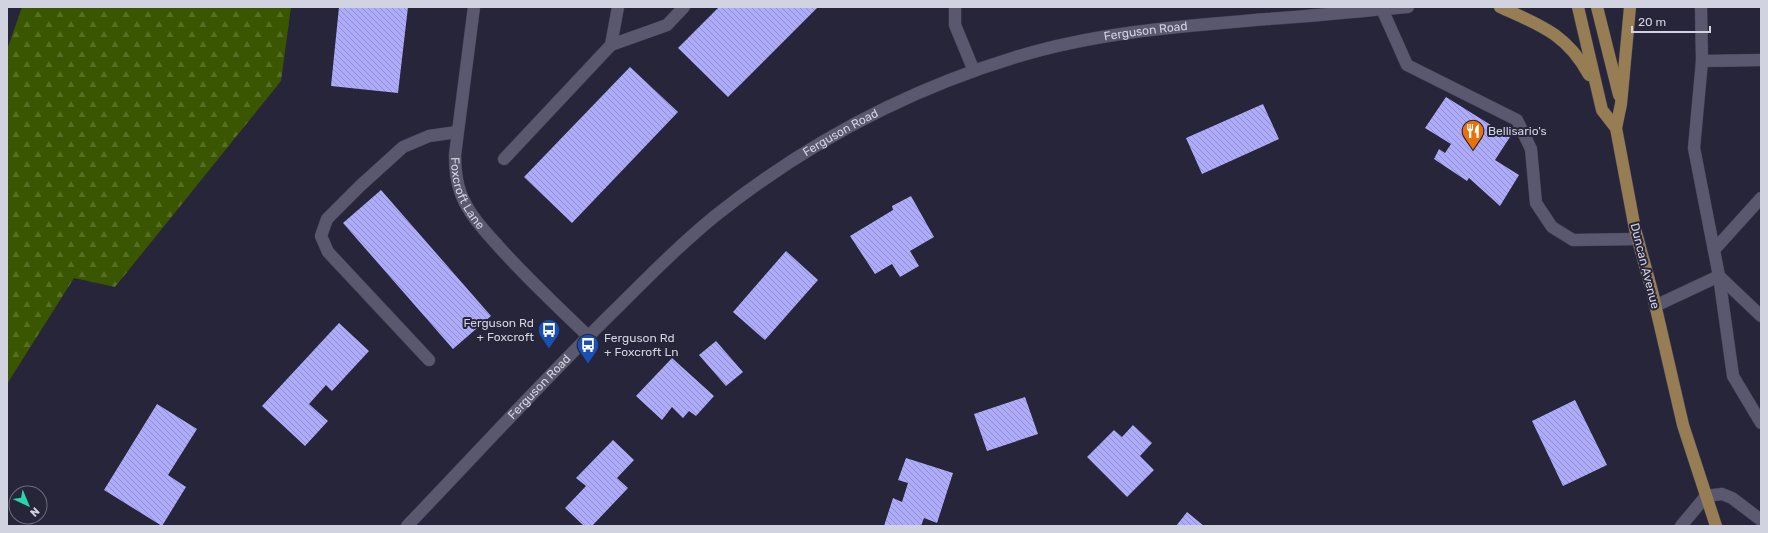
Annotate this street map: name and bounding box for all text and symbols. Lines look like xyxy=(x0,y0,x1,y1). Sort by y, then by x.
scale bar xyxy=(1632,8,1710,34)
text: 20 m xyxy=(1638,15,1666,29)
street label: Ferguson Road xyxy=(1103,19,1188,44)
street label: Ferguson Road xyxy=(800,106,880,159)
restaurant icon: Bellisario's xyxy=(1460,118,1486,151)
place label: Bellisario's xyxy=(1488,124,1547,138)
street label: Foxcroft Lane xyxy=(448,157,488,232)
street label: Duncan Avenue xyxy=(1628,222,1662,311)
place label: Ferguson Rd + Foxcroft xyxy=(463,316,534,344)
bus stop icon: Ferguson Rd + Foxcroft xyxy=(536,317,562,350)
place label: Ferguson Rd + Foxcroft Ln xyxy=(604,331,678,359)
bus stop icon: Ferguson Rd + Foxcroft Ln xyxy=(575,332,601,365)
street label: Ferguson Road xyxy=(505,352,573,422)
north arrow xyxy=(8,485,48,525)
text: N xyxy=(27,504,42,519)

